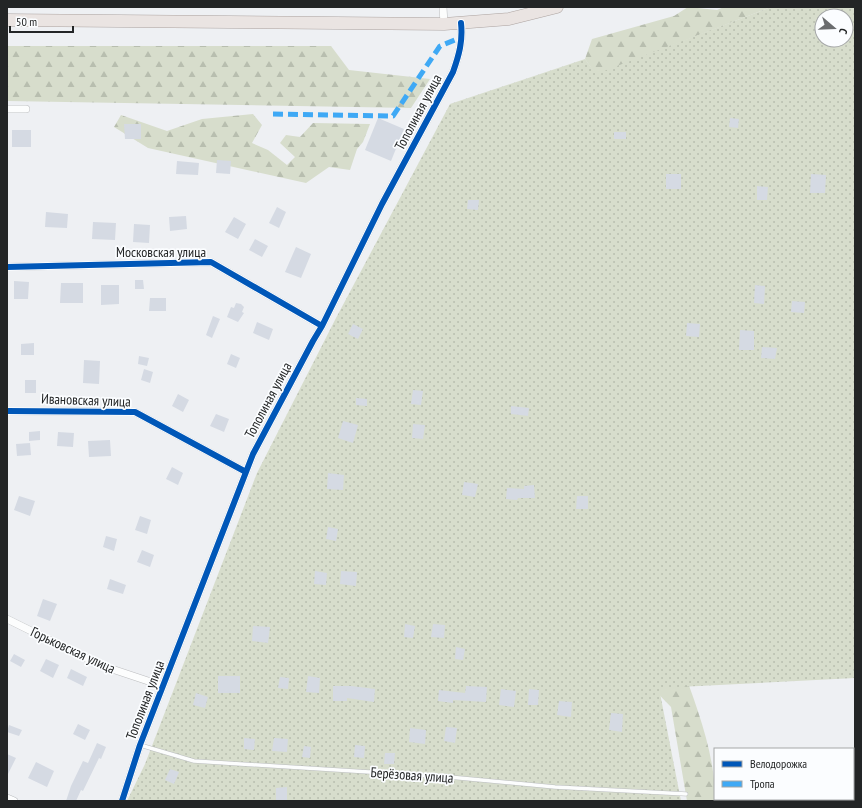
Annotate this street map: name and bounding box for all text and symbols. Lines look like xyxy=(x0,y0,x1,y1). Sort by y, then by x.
scale bar xyxy=(10,8,73,34)
north arrow xyxy=(814,8,854,48)
text: 50 m xyxy=(16,14,37,29)
text: С xyxy=(836,27,851,36)
street label: Тополиная улица xyxy=(390,71,446,153)
street label: Московская улица xyxy=(116,243,206,261)
street label: Тополиная улица xyxy=(240,359,296,441)
street label: Ивановская улица xyxy=(41,389,131,411)
street label: Горьковская улица xyxy=(28,623,118,677)
street label: Тополиная улица xyxy=(122,658,168,742)
legend xyxy=(714,748,854,800)
text: Велодорожка xyxy=(750,756,807,771)
street label: Берёзовая улица xyxy=(370,763,454,787)
text: Тропа xyxy=(750,776,775,791)

